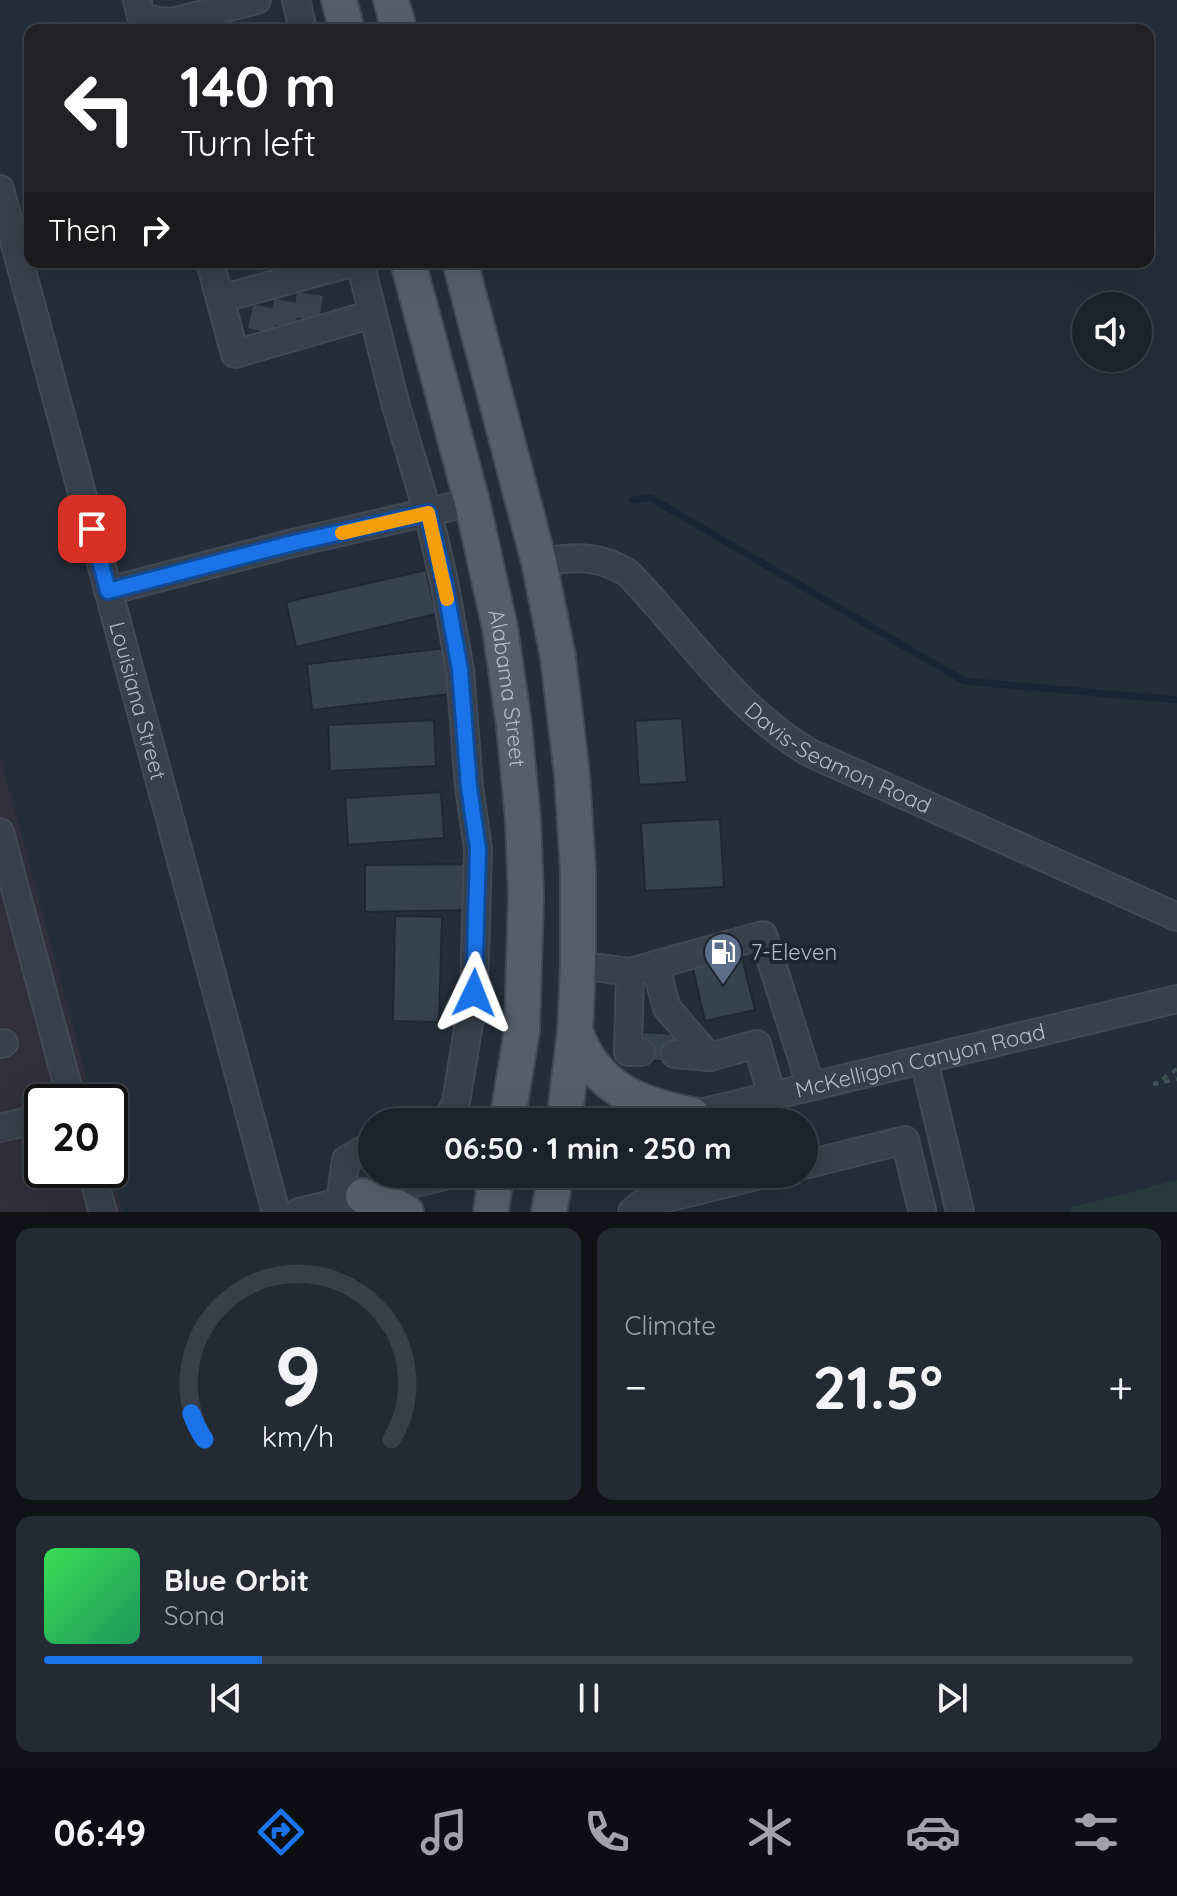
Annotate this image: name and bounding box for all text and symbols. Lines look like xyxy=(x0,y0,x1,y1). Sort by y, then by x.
text: 140 m xyxy=(180,51,336,121)
icon: left xyxy=(48,56,152,160)
text: Turn left xyxy=(180,120,316,165)
icon: right xyxy=(133,208,177,252)
text: Then xyxy=(48,211,117,249)
map controls xyxy=(1072,292,1152,372)
button: sound xyxy=(1072,292,1152,372)
pin xyxy=(58,495,126,563)
icon: arrive xyxy=(70,507,114,551)
street label: Alabama Street xyxy=(482,606,532,768)
street label: Louisiana Street xyxy=(103,618,173,783)
street label: Davis-Seamon Road xyxy=(739,696,936,819)
fuel station icon: 7-Eleven xyxy=(702,931,744,986)
place label: 7-Eleven xyxy=(751,938,837,966)
position arrow xyxy=(432,951,516,1035)
street label: McKelligon Canyon Road xyxy=(792,1017,1048,1104)
speed limit sign: 20 xyxy=(24,1084,128,1188)
text: 06:50 · 1 min · 250 m xyxy=(444,1129,732,1167)
text: Climate xyxy=(625,1309,716,1342)
text: 9 xyxy=(275,1323,322,1427)
text: 21.5° xyxy=(813,1349,943,1424)
text: − xyxy=(625,1359,647,1414)
text: + xyxy=(1108,1359,1133,1414)
text: km/h xyxy=(262,1418,335,1454)
text: Blue Orbit xyxy=(164,1561,309,1599)
text: Sona xyxy=(164,1599,225,1632)
icon: previous xyxy=(204,1676,248,1720)
icon: pause xyxy=(567,1676,611,1720)
icon: next xyxy=(930,1676,974,1720)
icon: directions xyxy=(253,1804,309,1860)
icon: music xyxy=(416,1804,472,1860)
icon: phone xyxy=(579,1804,635,1860)
icon: climate xyxy=(742,1804,798,1860)
icon: car xyxy=(905,1804,961,1860)
icon: filters xyxy=(1068,1804,1124,1860)
text: 06:49 xyxy=(53,1810,146,1855)

